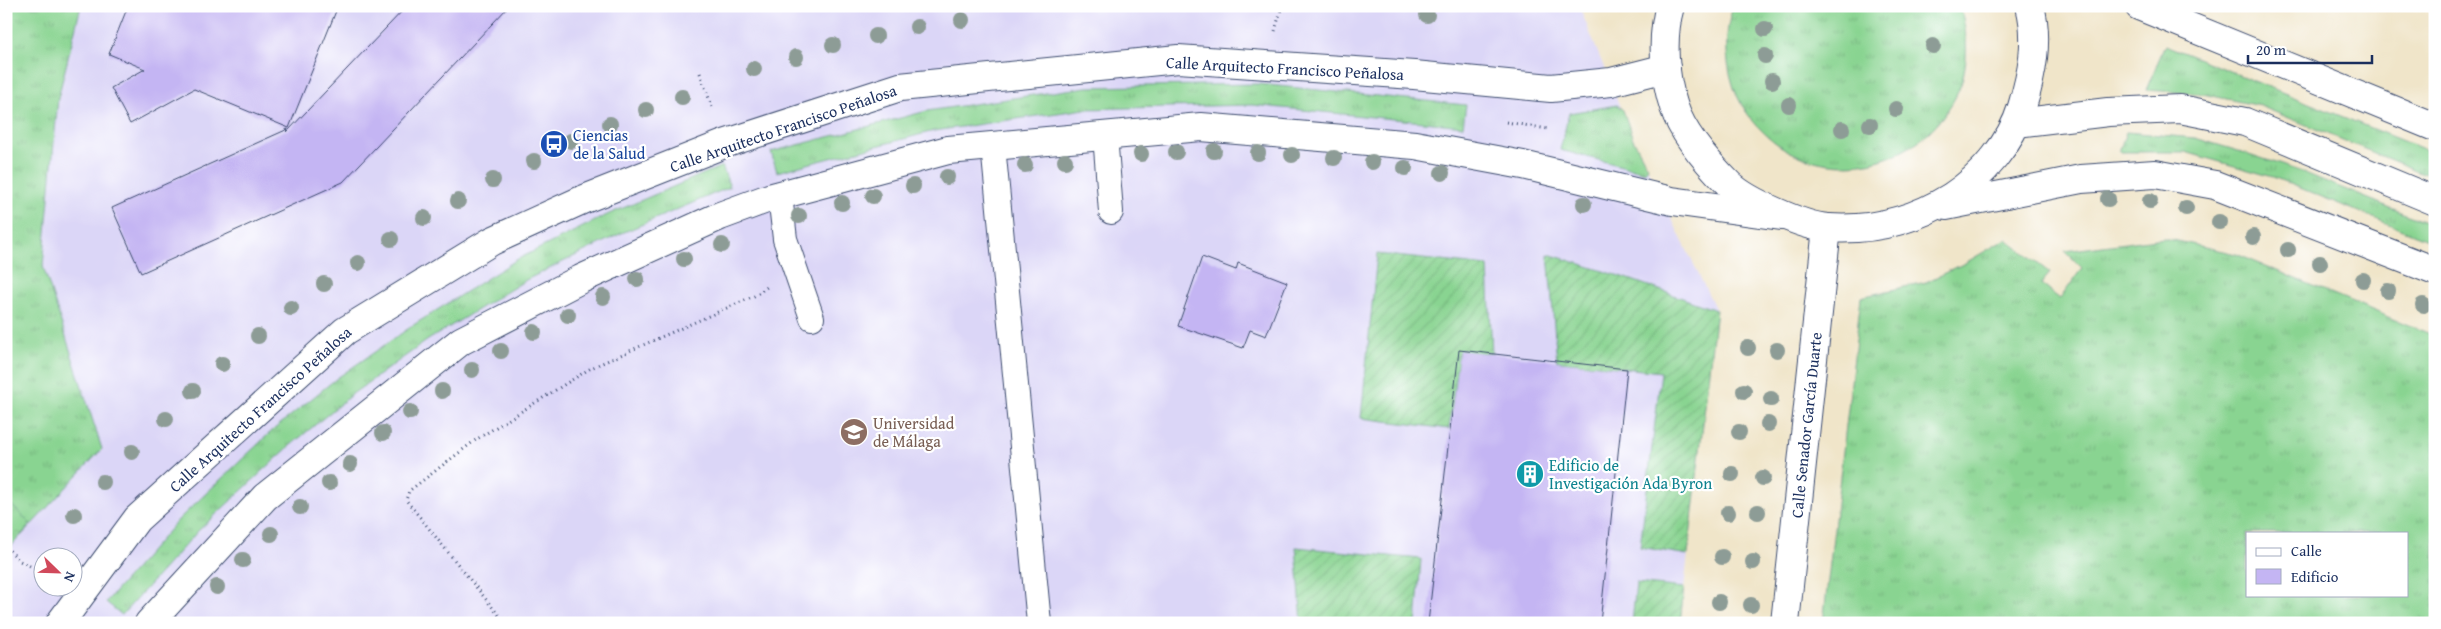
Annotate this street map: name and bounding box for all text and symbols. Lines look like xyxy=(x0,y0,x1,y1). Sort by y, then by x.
scale bar xyxy=(2248,32,2372,64)
text: 20 m xyxy=(2256,39,2287,60)
street label: Calle Arquitecto Francisco Peñalosa xyxy=(1165,50,1405,86)
street label: Calle Arquitecto Francisco Peñalosa xyxy=(666,78,900,178)
place label: Ciencias de la Salud xyxy=(573,123,646,165)
bus stop icon: Ciencias de la Salud xyxy=(539,129,569,159)
street label: Calle Arquitecto Francisco Peñalosa xyxy=(163,320,357,498)
street label: Calle Senador García Duarte xyxy=(1784,331,1828,519)
place label: Universidad de Málaga xyxy=(873,411,955,453)
school or university icon: Universidad de Málaga xyxy=(839,417,869,447)
place label: Edificio de Investigación Ada Byron xyxy=(1549,453,1712,495)
building icon: Edificio de Investigación Ada Byron xyxy=(1515,459,1545,489)
legend xyxy=(2246,532,2408,596)
text: Calle xyxy=(2291,540,2322,561)
north arrow xyxy=(32,546,82,596)
text: Edificio xyxy=(2291,566,2339,587)
text: N xyxy=(59,569,81,586)

